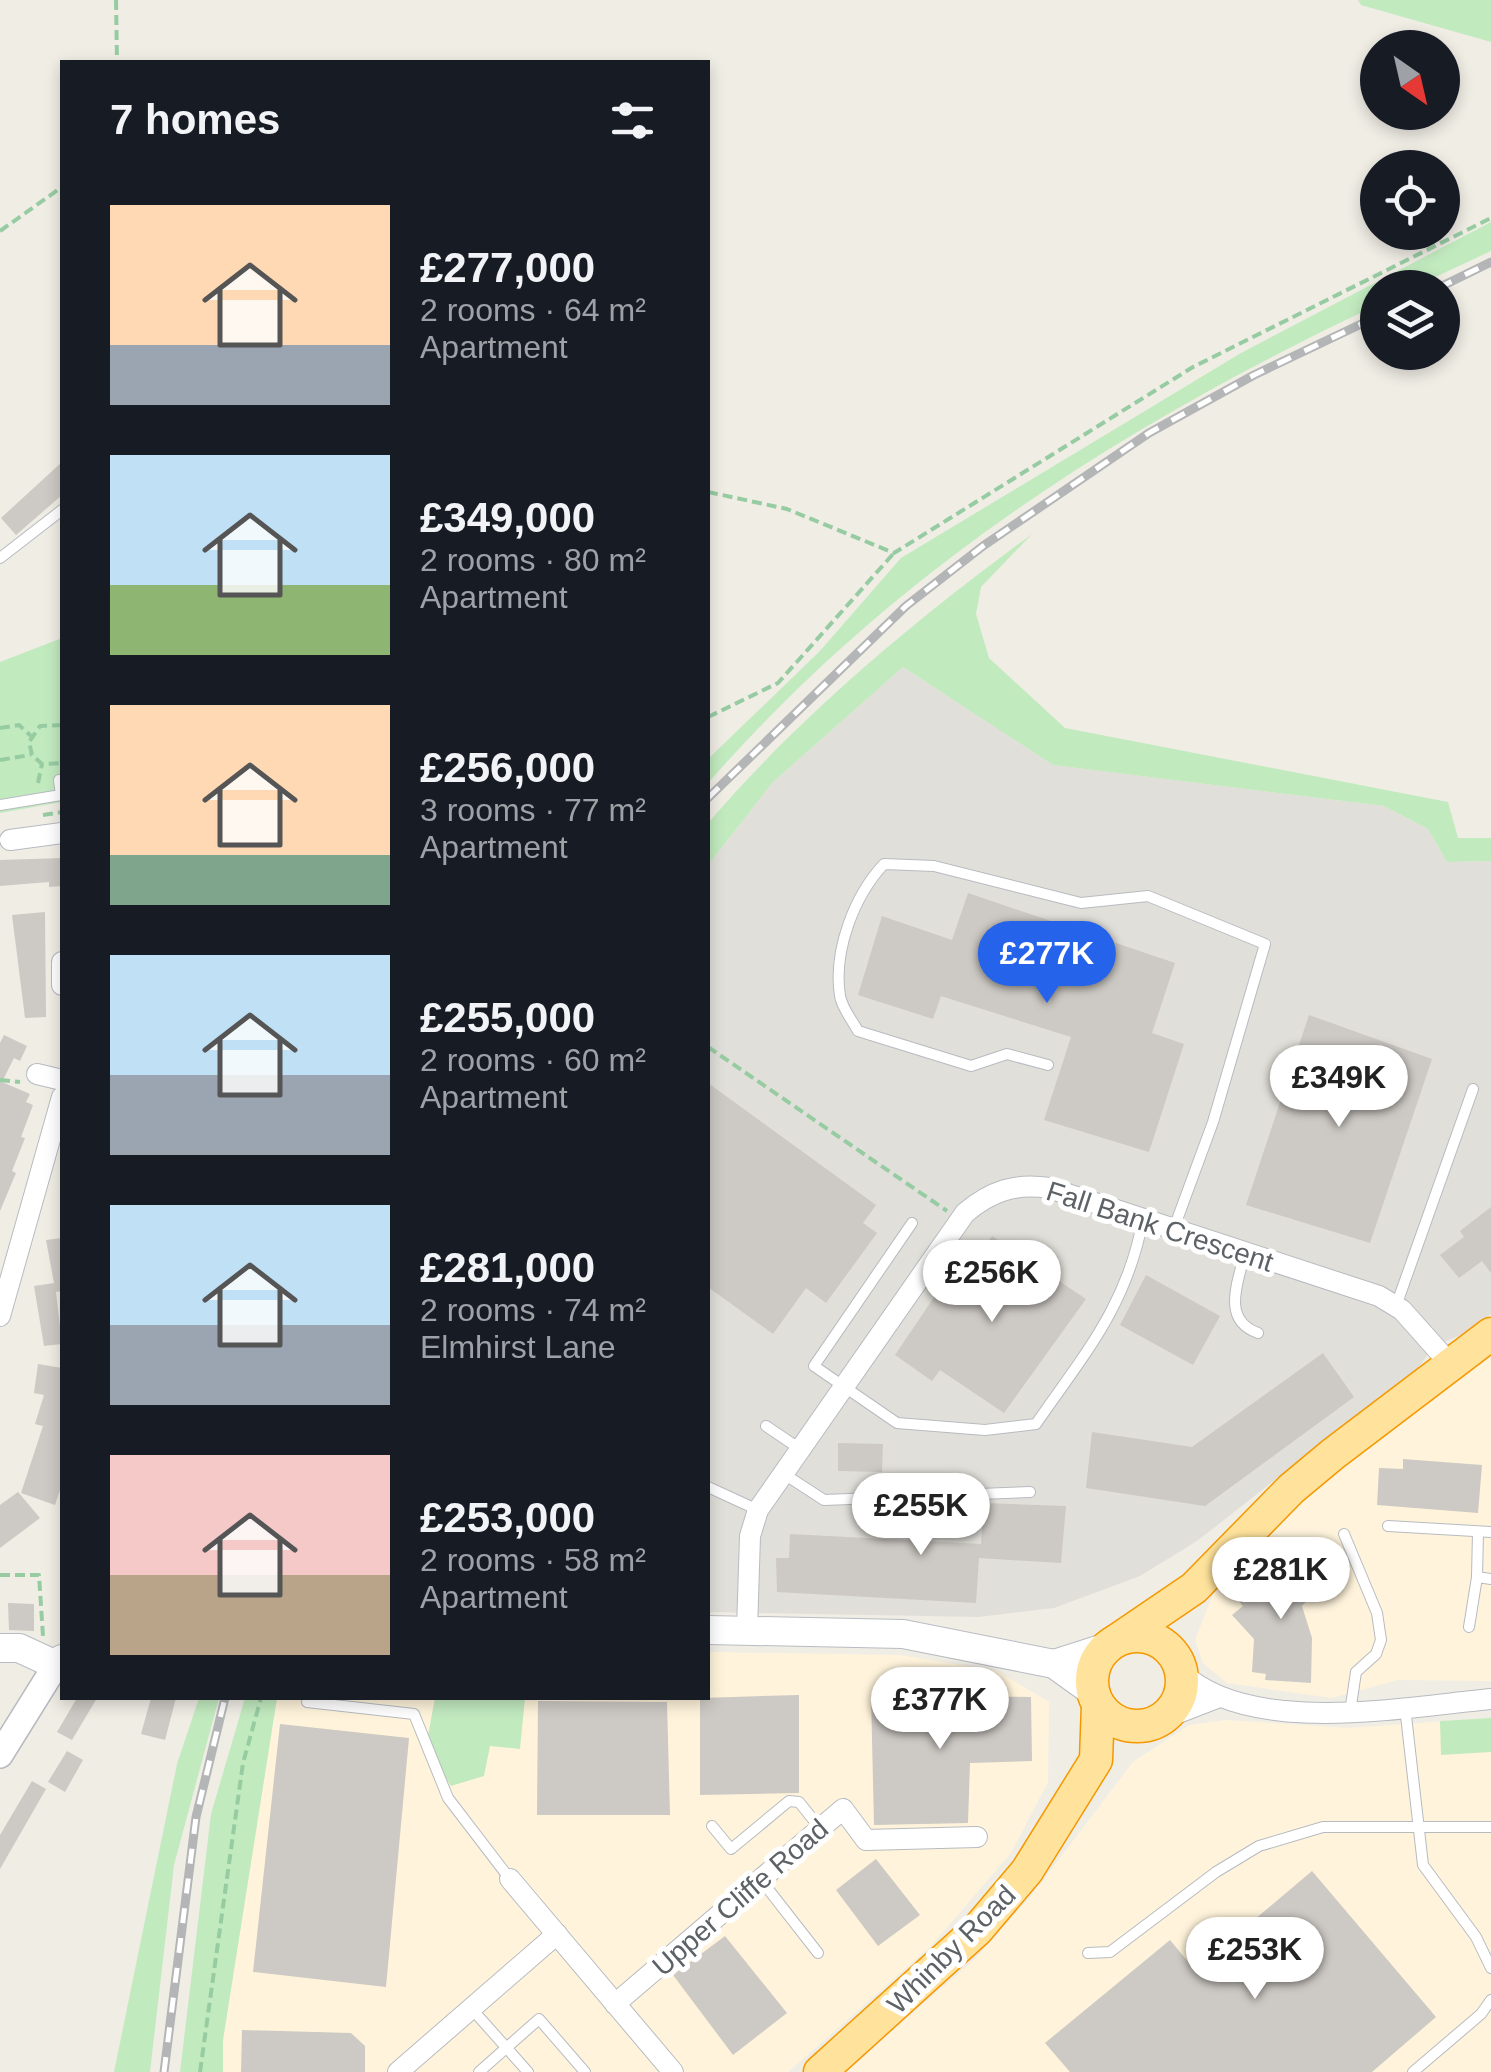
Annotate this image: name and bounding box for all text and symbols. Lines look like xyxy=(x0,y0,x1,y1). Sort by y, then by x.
north arrow xyxy=(1360,30,1460,130)
map controls xyxy=(1360,30,1460,370)
icon: filters xyxy=(605,93,660,148)
text: 7 homes xyxy=(110,96,280,143)
button: locate xyxy=(1360,150,1460,250)
text: £277,000 xyxy=(420,244,595,291)
icon: home xyxy=(190,245,310,365)
button: layers xyxy=(1360,270,1460,370)
text: 2 rooms · 64 m² xyxy=(420,292,646,328)
text: Apartment xyxy=(420,329,568,365)
text: £349,000 xyxy=(420,494,595,541)
icon: home xyxy=(190,495,310,615)
text: 2 rooms · 80 m² xyxy=(420,542,646,578)
text: Apartment xyxy=(420,579,568,615)
text: £256,000 xyxy=(420,744,595,791)
icon: home xyxy=(190,745,310,865)
text: 3 rooms · 77 m² xyxy=(420,792,646,828)
text: Apartment xyxy=(420,829,568,865)
pin: £277K xyxy=(977,921,1117,1006)
text: £277K xyxy=(1000,935,1094,971)
text: £255,000 xyxy=(420,994,595,1041)
icon: home xyxy=(190,995,310,1115)
text: 2 rooms · 60 m² xyxy=(420,1042,646,1078)
pin: £349K xyxy=(1269,1045,1409,1130)
text: £349K xyxy=(1292,1059,1386,1095)
text: Apartment xyxy=(420,1079,568,1115)
street label: Fall Bank Crescent xyxy=(1043,1175,1277,1278)
pin: £256K xyxy=(922,1240,1062,1325)
text: £281,000 xyxy=(420,1244,595,1291)
icon: home xyxy=(190,1245,310,1365)
text: £256K xyxy=(945,1254,1039,1290)
text: 2 rooms · 74 m² xyxy=(420,1292,646,1328)
text: Elmhirst Lane xyxy=(420,1329,616,1365)
pin: £255K xyxy=(851,1473,991,1558)
text: £255K xyxy=(874,1487,968,1523)
text: £253,000 xyxy=(420,1494,595,1541)
icon: home xyxy=(190,1495,310,1615)
pin: £281K xyxy=(1211,1537,1351,1622)
text: 2 rooms · 58 m² xyxy=(420,1542,646,1578)
text: £281K xyxy=(1234,1551,1328,1587)
text: Apartment xyxy=(420,1579,568,1615)
pin: £377K xyxy=(870,1667,1010,1752)
text: £377K xyxy=(893,1681,987,1717)
street label: Upper Cliffe Road xyxy=(646,1813,834,1982)
street label: Whinby Road xyxy=(881,1879,1022,2020)
pin: £253K xyxy=(1185,1917,1325,2002)
text: £253K xyxy=(1208,1931,1302,1967)

